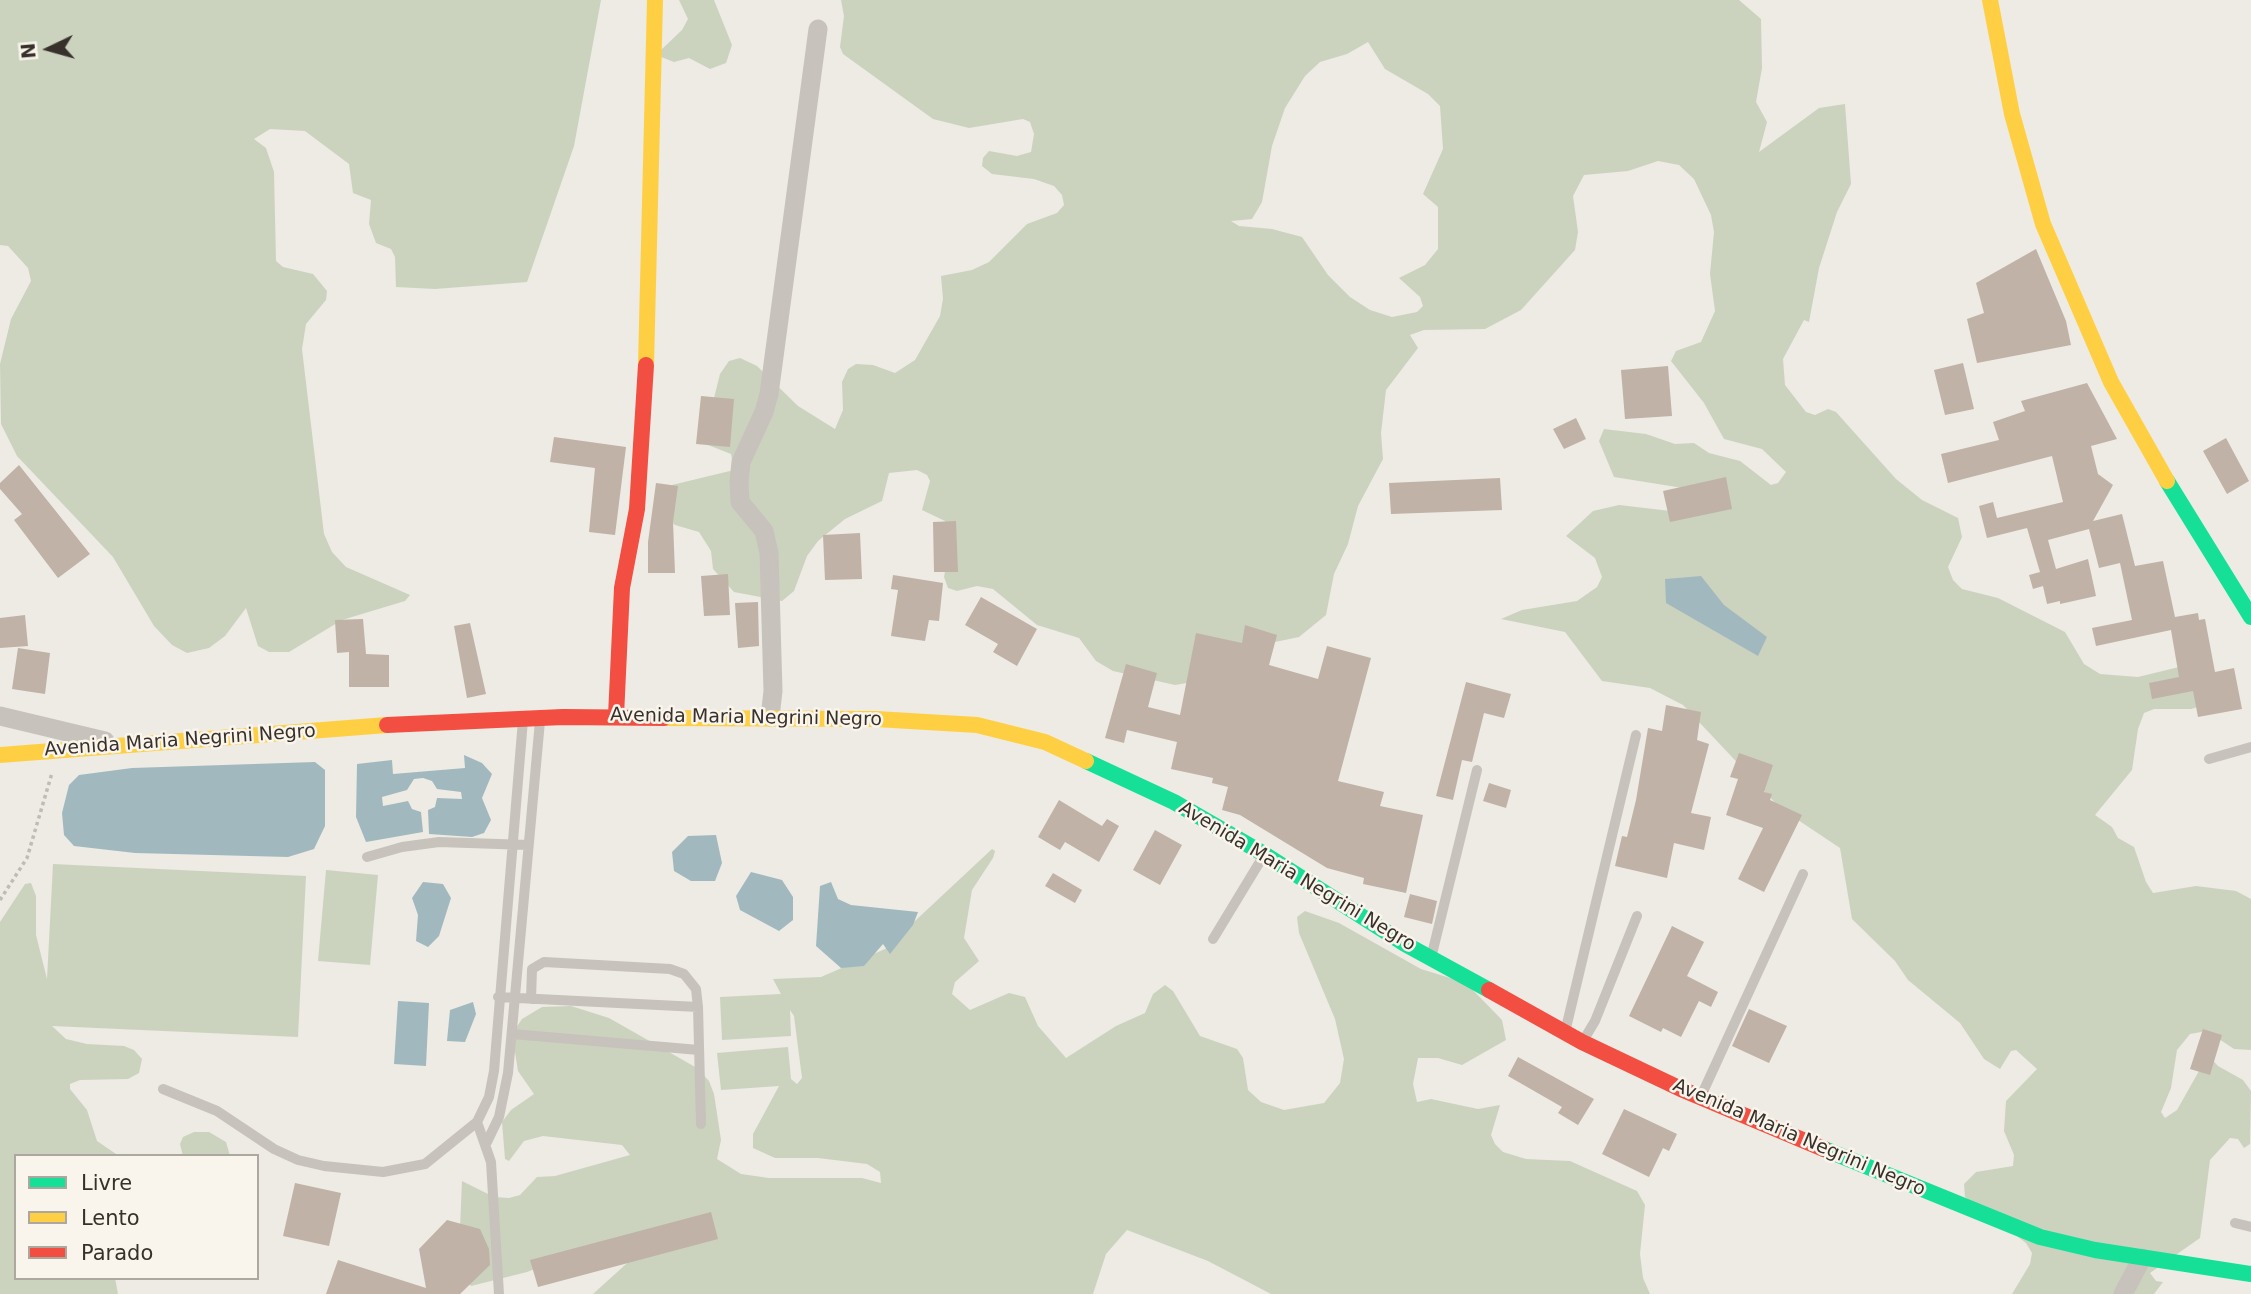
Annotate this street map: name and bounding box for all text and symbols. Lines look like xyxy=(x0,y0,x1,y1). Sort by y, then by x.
north arrow xyxy=(14,14,84,84)
text: N xyxy=(16,42,40,60)
street label: Avenida Maria Negrini Negro xyxy=(610,704,882,732)
street label: Avenida Maria Negrini Negro xyxy=(43,720,317,762)
street label: Avenida Maria Negrini Negro xyxy=(1175,797,1419,957)
street label: Avenida Maria Negrini Negro xyxy=(1669,1074,1929,1202)
legend xyxy=(14,1154,259,1280)
text: Livre xyxy=(81,1171,132,1195)
text: Lento xyxy=(81,1206,140,1230)
text: Parado xyxy=(81,1241,153,1265)

